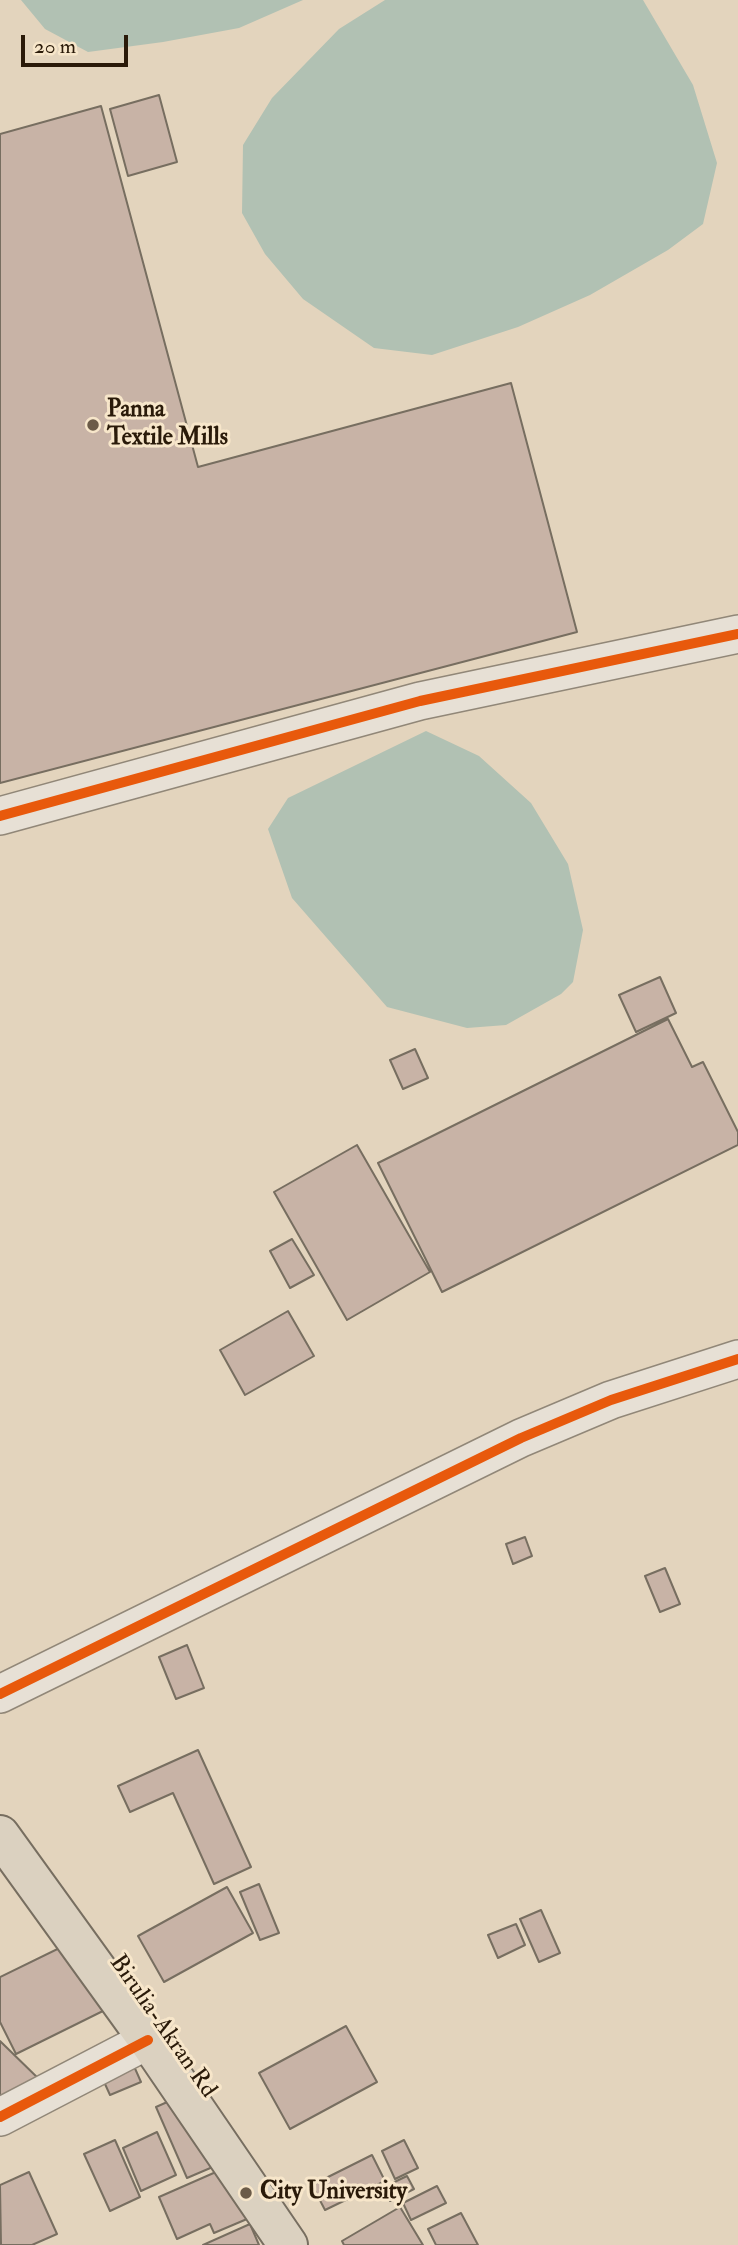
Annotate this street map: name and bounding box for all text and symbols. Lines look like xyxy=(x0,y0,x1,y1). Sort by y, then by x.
scale bar xyxy=(24,21,131,65)
text: 20 m xyxy=(34,33,76,60)
place label: Panna Textile Mills xyxy=(107,397,228,453)
marker: Panna Textile Mills xyxy=(85,417,101,433)
street label: Birulia-Akran Rd xyxy=(102,1950,222,2104)
place label: City University xyxy=(260,2179,407,2207)
marker: City University xyxy=(238,2185,254,2201)

